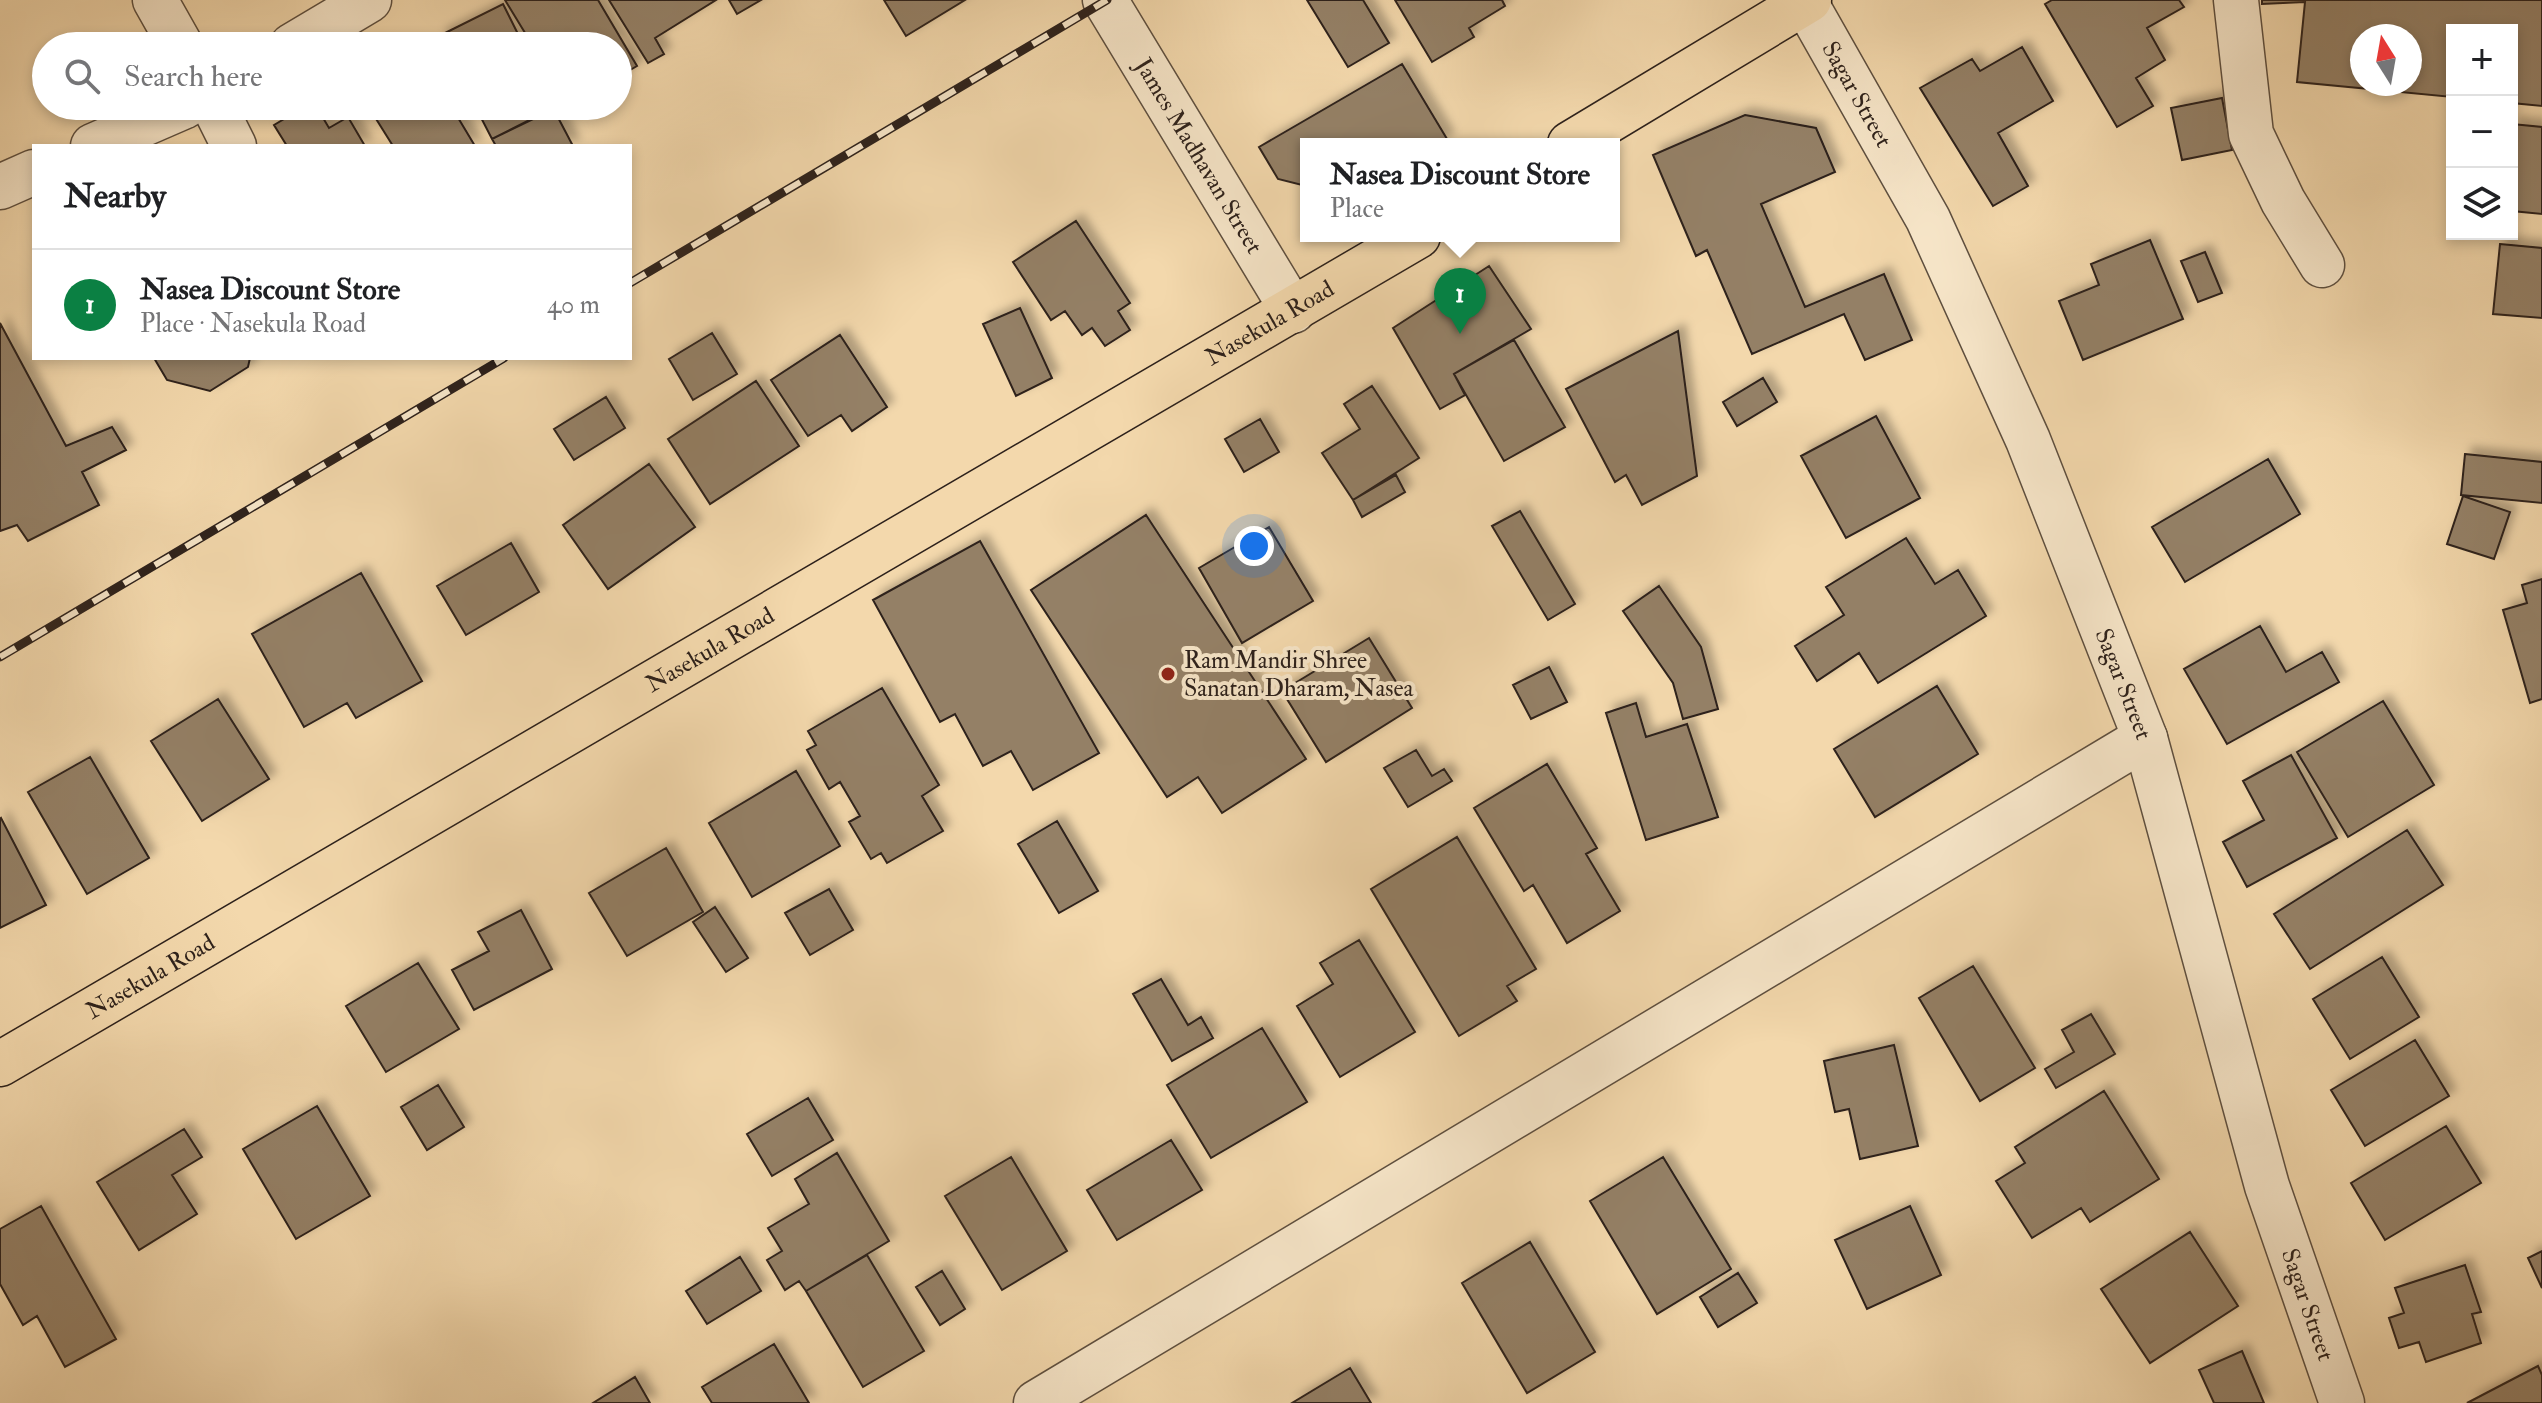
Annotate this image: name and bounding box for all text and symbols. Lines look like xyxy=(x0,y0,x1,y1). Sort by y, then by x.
north arrow xyxy=(2350,24,2422,96)
map controls xyxy=(2446,24,2518,240)
button: + xyxy=(2446,24,2518,96)
search box xyxy=(32,32,632,120)
street label: Sagar Street xyxy=(1815,36,1899,153)
street label: James Madhavan Street xyxy=(1127,52,1270,260)
icon: search xyxy=(60,54,104,98)
text: Search here xyxy=(124,58,263,95)
button: − xyxy=(2446,96,2518,168)
popup xyxy=(1300,138,1620,242)
text: Nasea Discount Store xyxy=(1330,156,1590,193)
button: layers xyxy=(2446,168,2518,240)
text: Nearby xyxy=(64,175,166,218)
text: Place xyxy=(1330,193,1384,225)
pin: 1 xyxy=(1434,268,1486,334)
text: Nasea Discount Store xyxy=(140,271,400,308)
street label: Nasekula Road xyxy=(1200,273,1340,373)
text: 1 xyxy=(85,289,95,321)
text: 40 m xyxy=(547,289,600,321)
text: Place · Nasekula Road xyxy=(140,308,366,340)
your location xyxy=(1234,526,1274,566)
street label: Nasekula Road xyxy=(640,600,780,700)
street label: Sagar Street xyxy=(2088,624,2159,744)
place label: Ram Mandir Shree Sanatan Dharam, Nasea xyxy=(1184,645,1415,704)
marker: Ram Mandir Shree Sanatan Dharam, Nasea xyxy=(1159,665,1177,683)
street label: Nasekula Road xyxy=(80,927,221,1026)
street label: Sagar Street xyxy=(2274,1245,2341,1365)

